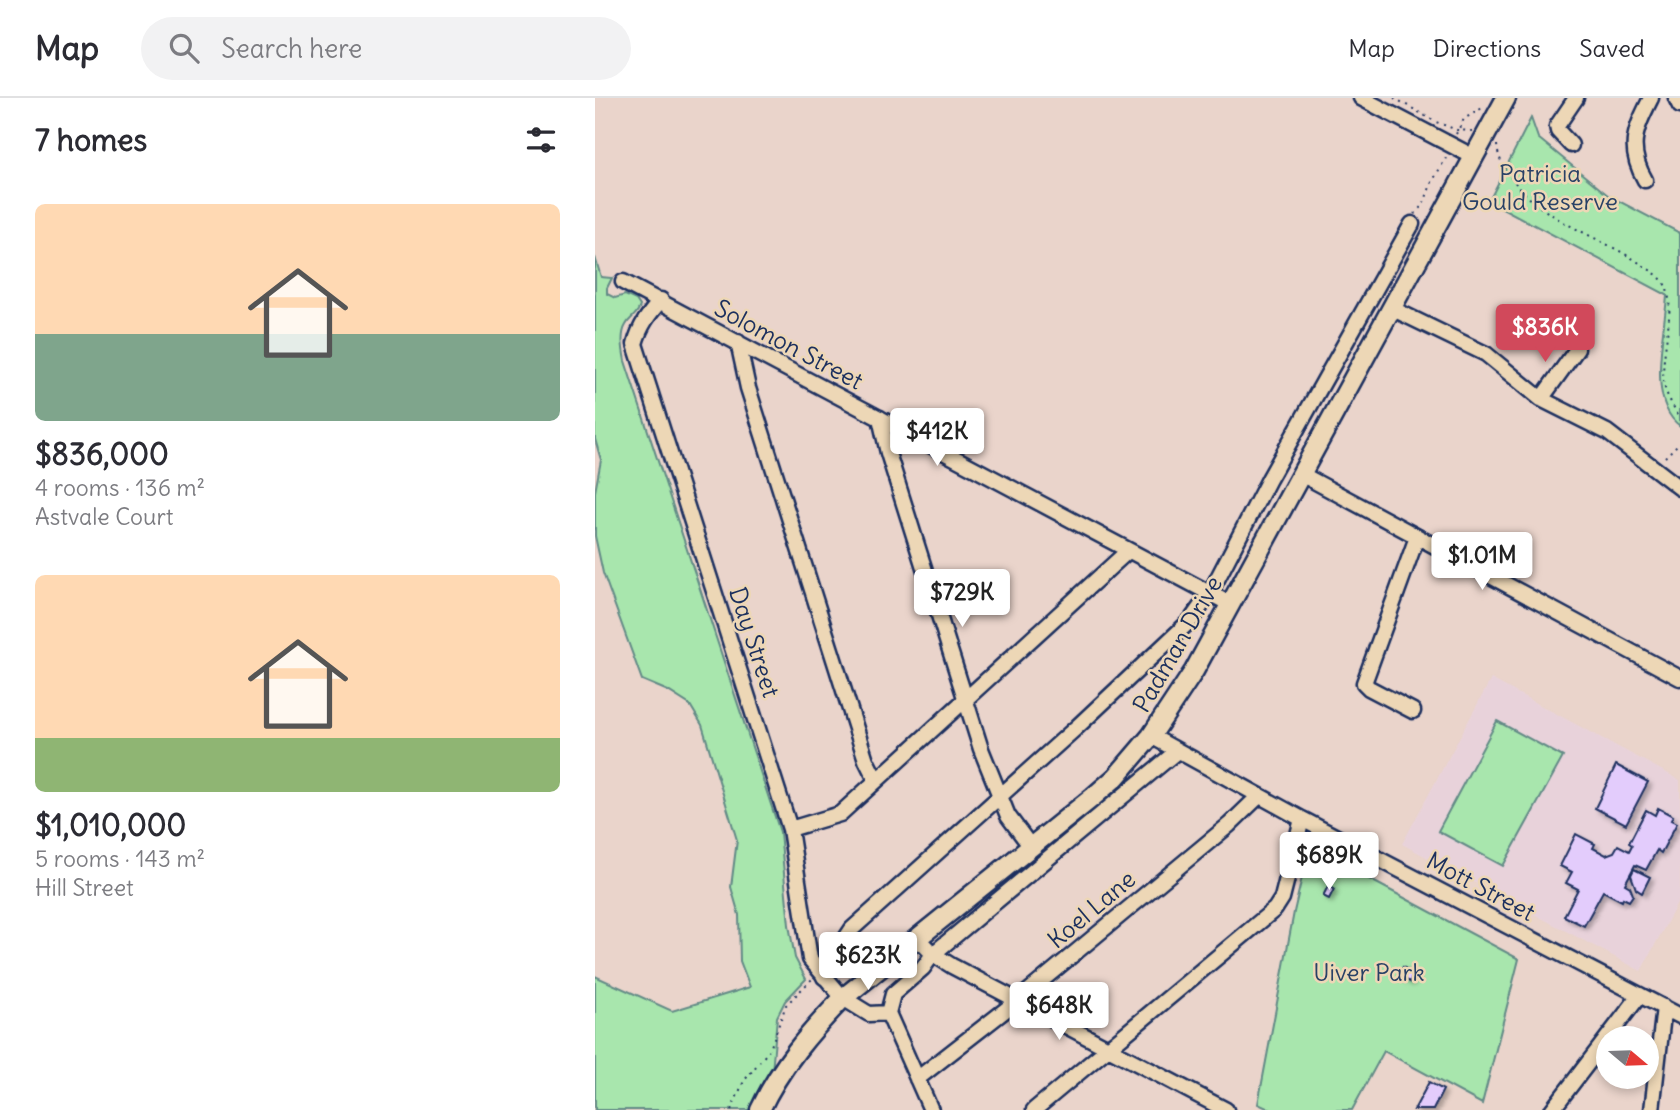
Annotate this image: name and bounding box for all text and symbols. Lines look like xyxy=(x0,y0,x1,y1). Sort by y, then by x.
search box xyxy=(141,17,631,80)
text: Map xyxy=(35,27,99,69)
icon: search xyxy=(165,29,203,67)
text: Search here xyxy=(221,32,362,65)
text: Map xyxy=(1348,33,1395,63)
text: Directions xyxy=(1433,33,1541,63)
text: Saved xyxy=(1579,33,1645,63)
text: 7 homes xyxy=(35,121,147,159)
icon: filters xyxy=(522,121,560,159)
park label: Patricia Gould Reserve xyxy=(1462,158,1618,216)
icon: home xyxy=(235,250,361,376)
street label: Solomon Street xyxy=(710,292,868,396)
pin: $836K xyxy=(1496,304,1594,364)
text: $836K xyxy=(1512,312,1578,341)
pin: $412K xyxy=(888,408,986,468)
text: $412K xyxy=(906,416,968,445)
text: $836,000 xyxy=(35,435,169,473)
text: 4 rooms · 136 m² xyxy=(35,473,205,502)
text: Astvale Court xyxy=(35,502,174,531)
pin: $1.01M xyxy=(1425,532,1539,592)
text: $1.01M xyxy=(1447,540,1517,569)
pin: $729K xyxy=(913,570,1011,629)
street label: Padman Drive xyxy=(1126,570,1228,718)
text: $729K xyxy=(930,577,994,606)
street label: Day Street xyxy=(723,583,787,701)
icon: home xyxy=(235,621,361,747)
text: $1,010,000 xyxy=(35,806,186,844)
pin: $689K xyxy=(1280,832,1378,892)
text: $689K xyxy=(1296,840,1362,869)
text: 5 rooms · 143 m² xyxy=(35,844,205,873)
street label: Mott Street xyxy=(1422,845,1540,927)
street label: Koel Lane xyxy=(1041,864,1141,954)
text: Hill Street xyxy=(35,873,134,902)
pin: $623K xyxy=(819,932,917,992)
text: $623K xyxy=(835,940,901,969)
park label: Uiver Park xyxy=(1313,957,1425,987)
pin: $648K xyxy=(1010,982,1108,1042)
text: $648K xyxy=(1026,990,1092,1019)
north arrow xyxy=(1596,1026,1659,1088)
map controls xyxy=(1596,1026,1659,1089)

